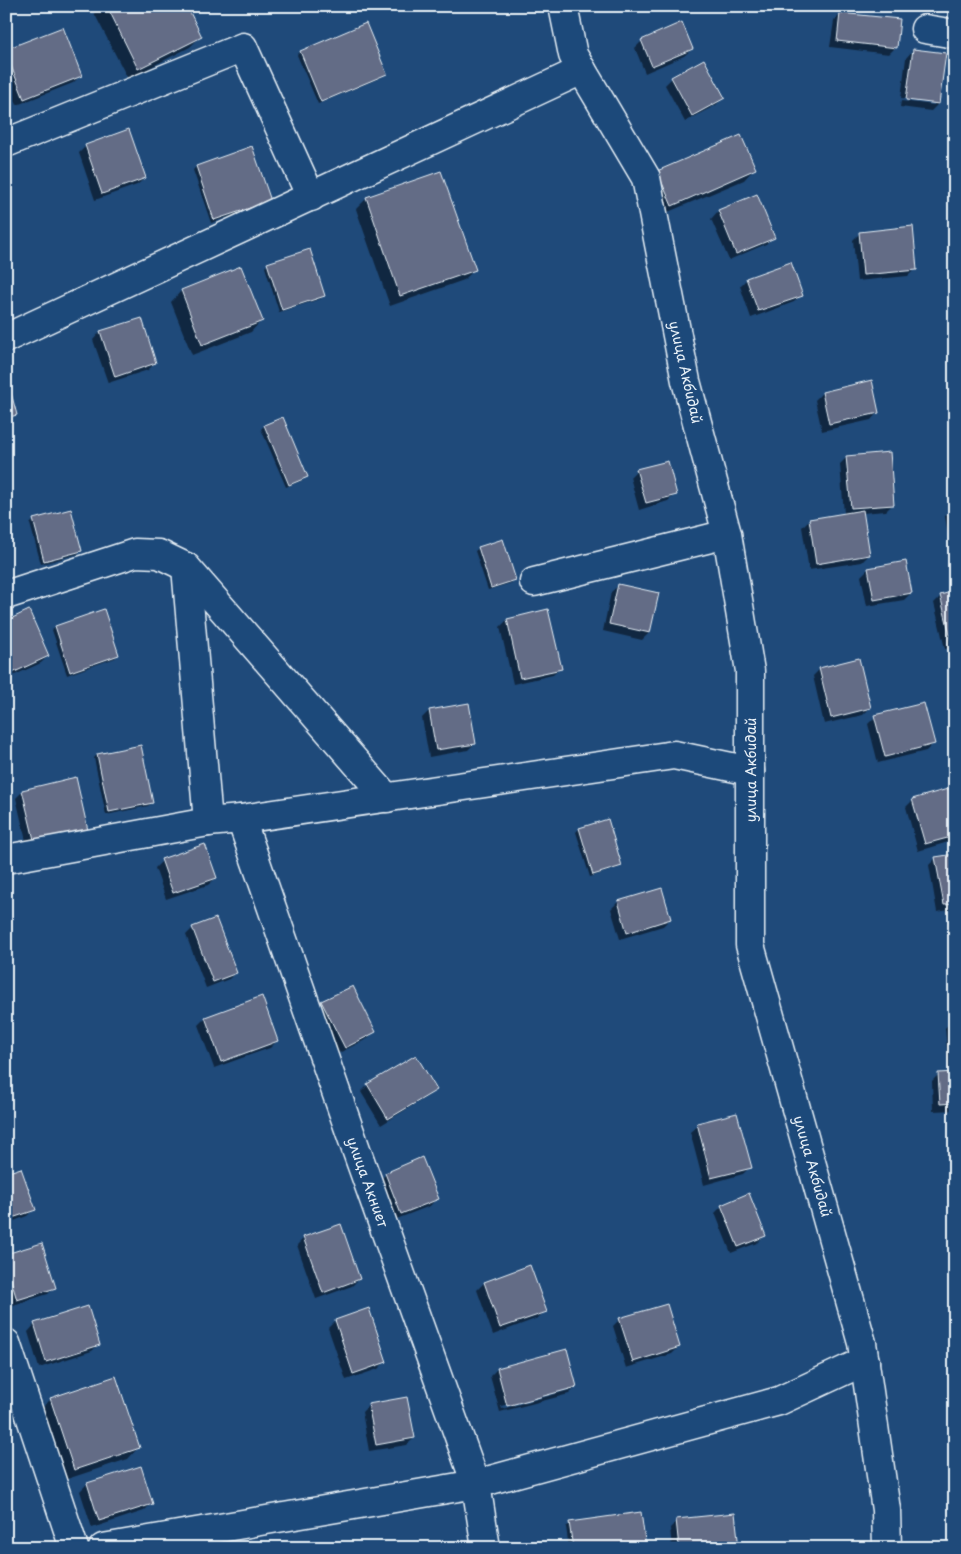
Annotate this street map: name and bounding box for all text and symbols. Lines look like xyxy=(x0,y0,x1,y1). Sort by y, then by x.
street label: улица Акбидай xyxy=(664,319,708,425)
street label: улица Акбидай xyxy=(740,718,761,822)
street label: улица Акбидай xyxy=(788,1113,838,1219)
street label: улица Акниет xyxy=(342,1134,394,1230)

